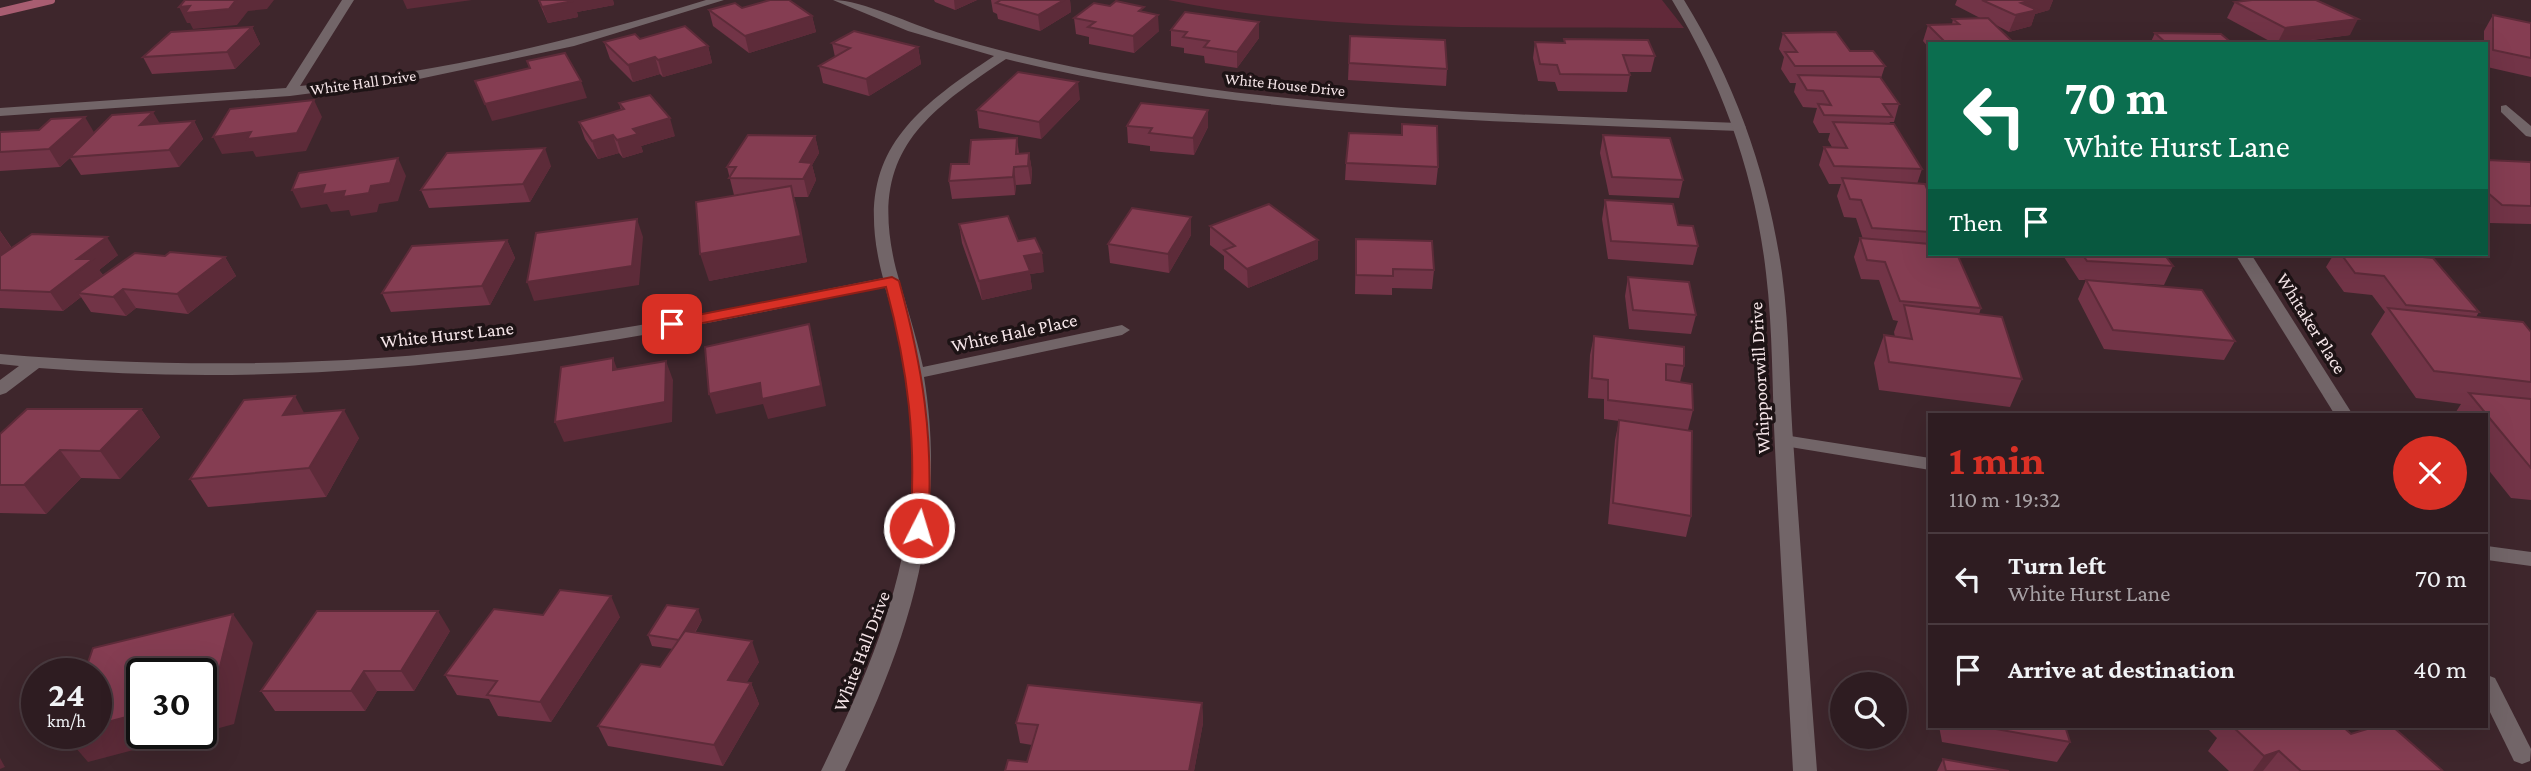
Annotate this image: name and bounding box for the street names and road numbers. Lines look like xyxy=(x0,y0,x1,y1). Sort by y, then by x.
street label: White Hall Drive xyxy=(309,67,417,98)
street label: White House Drive xyxy=(1224,70,1346,99)
street label: Whitaker Place xyxy=(2272,269,2351,377)
street label: Whippoorwill Drive xyxy=(1745,301,1774,454)
street label: White Hale Place xyxy=(949,309,1079,356)
street label: White Hurst Lane xyxy=(379,317,515,352)
street label: White Hall Drive xyxy=(829,588,894,714)

